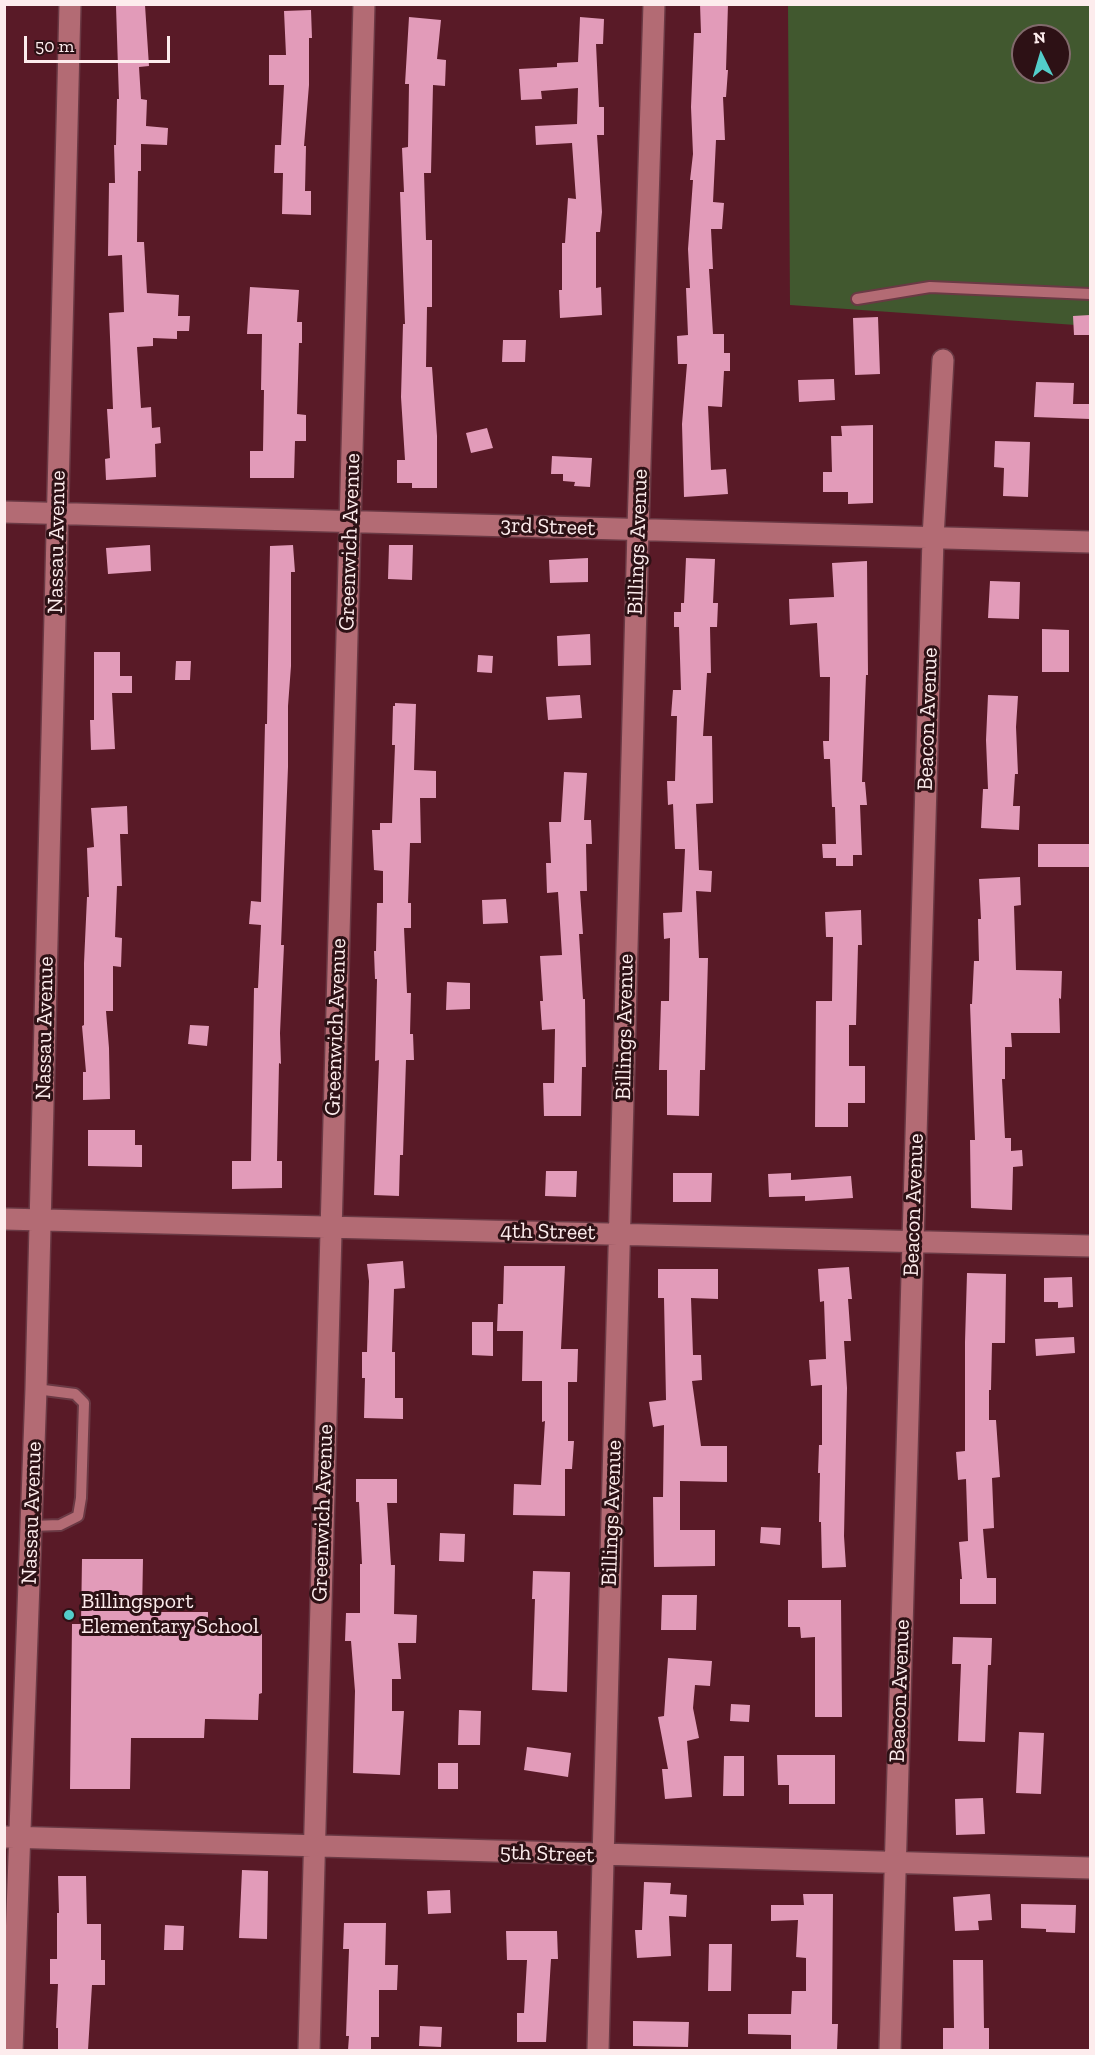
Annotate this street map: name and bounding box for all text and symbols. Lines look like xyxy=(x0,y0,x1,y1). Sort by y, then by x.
scale bar xyxy=(27,24,172,62)
north arrow xyxy=(1011,24,1071,84)
text: N xyxy=(1033,28,1046,48)
text: 50 m xyxy=(35,35,74,57)
street label: Greenwich Avenue xyxy=(334,453,366,631)
street label: Billings Avenue xyxy=(622,468,654,616)
street label: Nassau Avenue xyxy=(43,470,71,614)
street label: 3rd Street xyxy=(500,512,596,542)
street label: Beacon Avenue xyxy=(912,647,944,791)
street label: Greenwich Avenue xyxy=(320,938,352,1116)
street label: Billings Avenue xyxy=(611,954,639,1100)
street label: Nassau Avenue xyxy=(31,956,59,1100)
street label: Beacon Avenue xyxy=(898,1133,930,1277)
street label: 4th Street xyxy=(500,1218,596,1246)
street label: Greenwich Avenue xyxy=(307,1424,339,1602)
street label: Billings Avenue xyxy=(596,1439,628,1587)
street label: Nassau Avenue xyxy=(16,1441,48,1585)
place label: Billingsport Elementary School xyxy=(81,1589,259,1640)
marker: Billingsport Elementary School xyxy=(62,1608,76,1622)
street label: Beacon Avenue xyxy=(884,1619,916,1763)
street label: 5th Street xyxy=(499,1839,595,1869)

